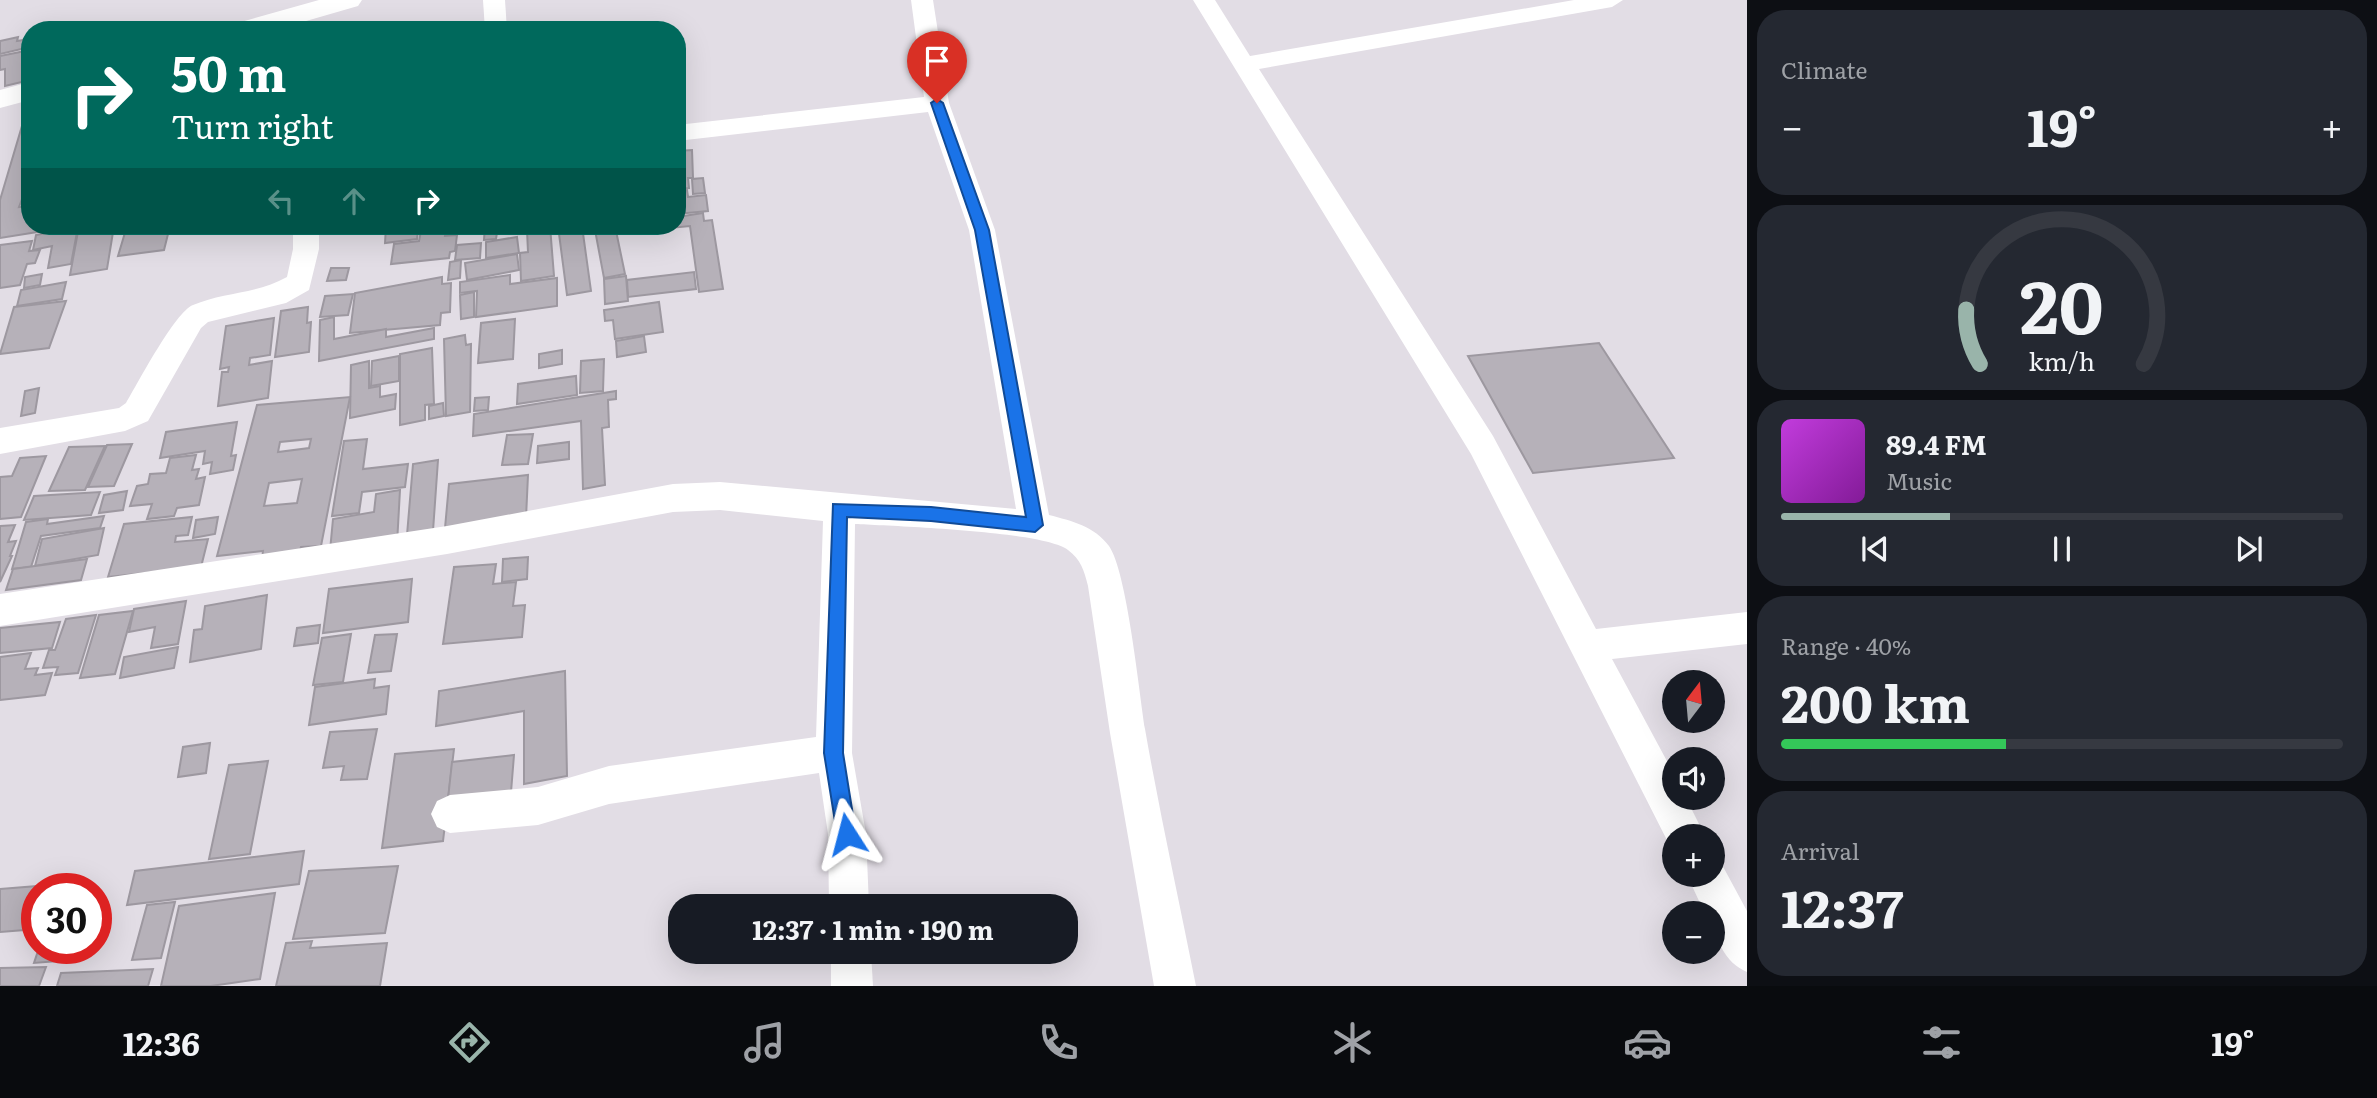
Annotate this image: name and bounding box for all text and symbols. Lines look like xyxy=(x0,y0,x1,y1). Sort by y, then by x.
pin xyxy=(907,31,967,103)
text: 50 m xyxy=(171,34,287,107)
icon: arrive xyxy=(918,42,956,80)
icon: right xyxy=(56,49,147,140)
text: Climate xyxy=(1781,52,1867,86)
text: 19° xyxy=(2027,86,2097,163)
text: − xyxy=(1781,96,1803,153)
text: + xyxy=(2321,96,2343,153)
text: Turn right xyxy=(171,101,333,149)
icon: left xyxy=(262,182,300,220)
icon: ahead xyxy=(335,182,373,220)
icon: right xyxy=(408,182,446,220)
text: 20 xyxy=(2020,248,2104,356)
text: km/h xyxy=(2029,342,2095,379)
text: 89.4 FM xyxy=(1886,424,1987,463)
text: Music xyxy=(1886,463,1952,497)
icon: previous xyxy=(1856,530,1894,568)
icon: pause xyxy=(2043,530,2081,568)
icon: next xyxy=(2230,530,2268,568)
text: Range · 40% xyxy=(1781,628,1911,662)
text: 200 km xyxy=(1781,662,1970,739)
north arrow xyxy=(1662,670,1726,733)
map controls xyxy=(1662,670,1725,964)
button: sound xyxy=(1662,747,1725,810)
position arrow xyxy=(810,797,884,871)
button: + xyxy=(1662,824,1725,887)
text: Arrival xyxy=(1781,833,1860,867)
text: 12:37 xyxy=(1781,867,1903,944)
speed limit sign: 30 xyxy=(21,873,112,964)
button: − xyxy=(1662,901,1725,964)
text: 12:37 · 1 min · 190 m xyxy=(752,909,994,948)
text: 12:36 xyxy=(123,1018,200,1066)
icon: directions xyxy=(445,1018,494,1067)
icon: music xyxy=(740,1018,789,1067)
icon: phone xyxy=(1034,1018,1083,1067)
icon: climate xyxy=(1328,1018,1377,1067)
icon: car xyxy=(1623,1018,1672,1067)
icon: filters xyxy=(1917,1018,1966,1067)
text: 19° xyxy=(2211,1018,2254,1066)

